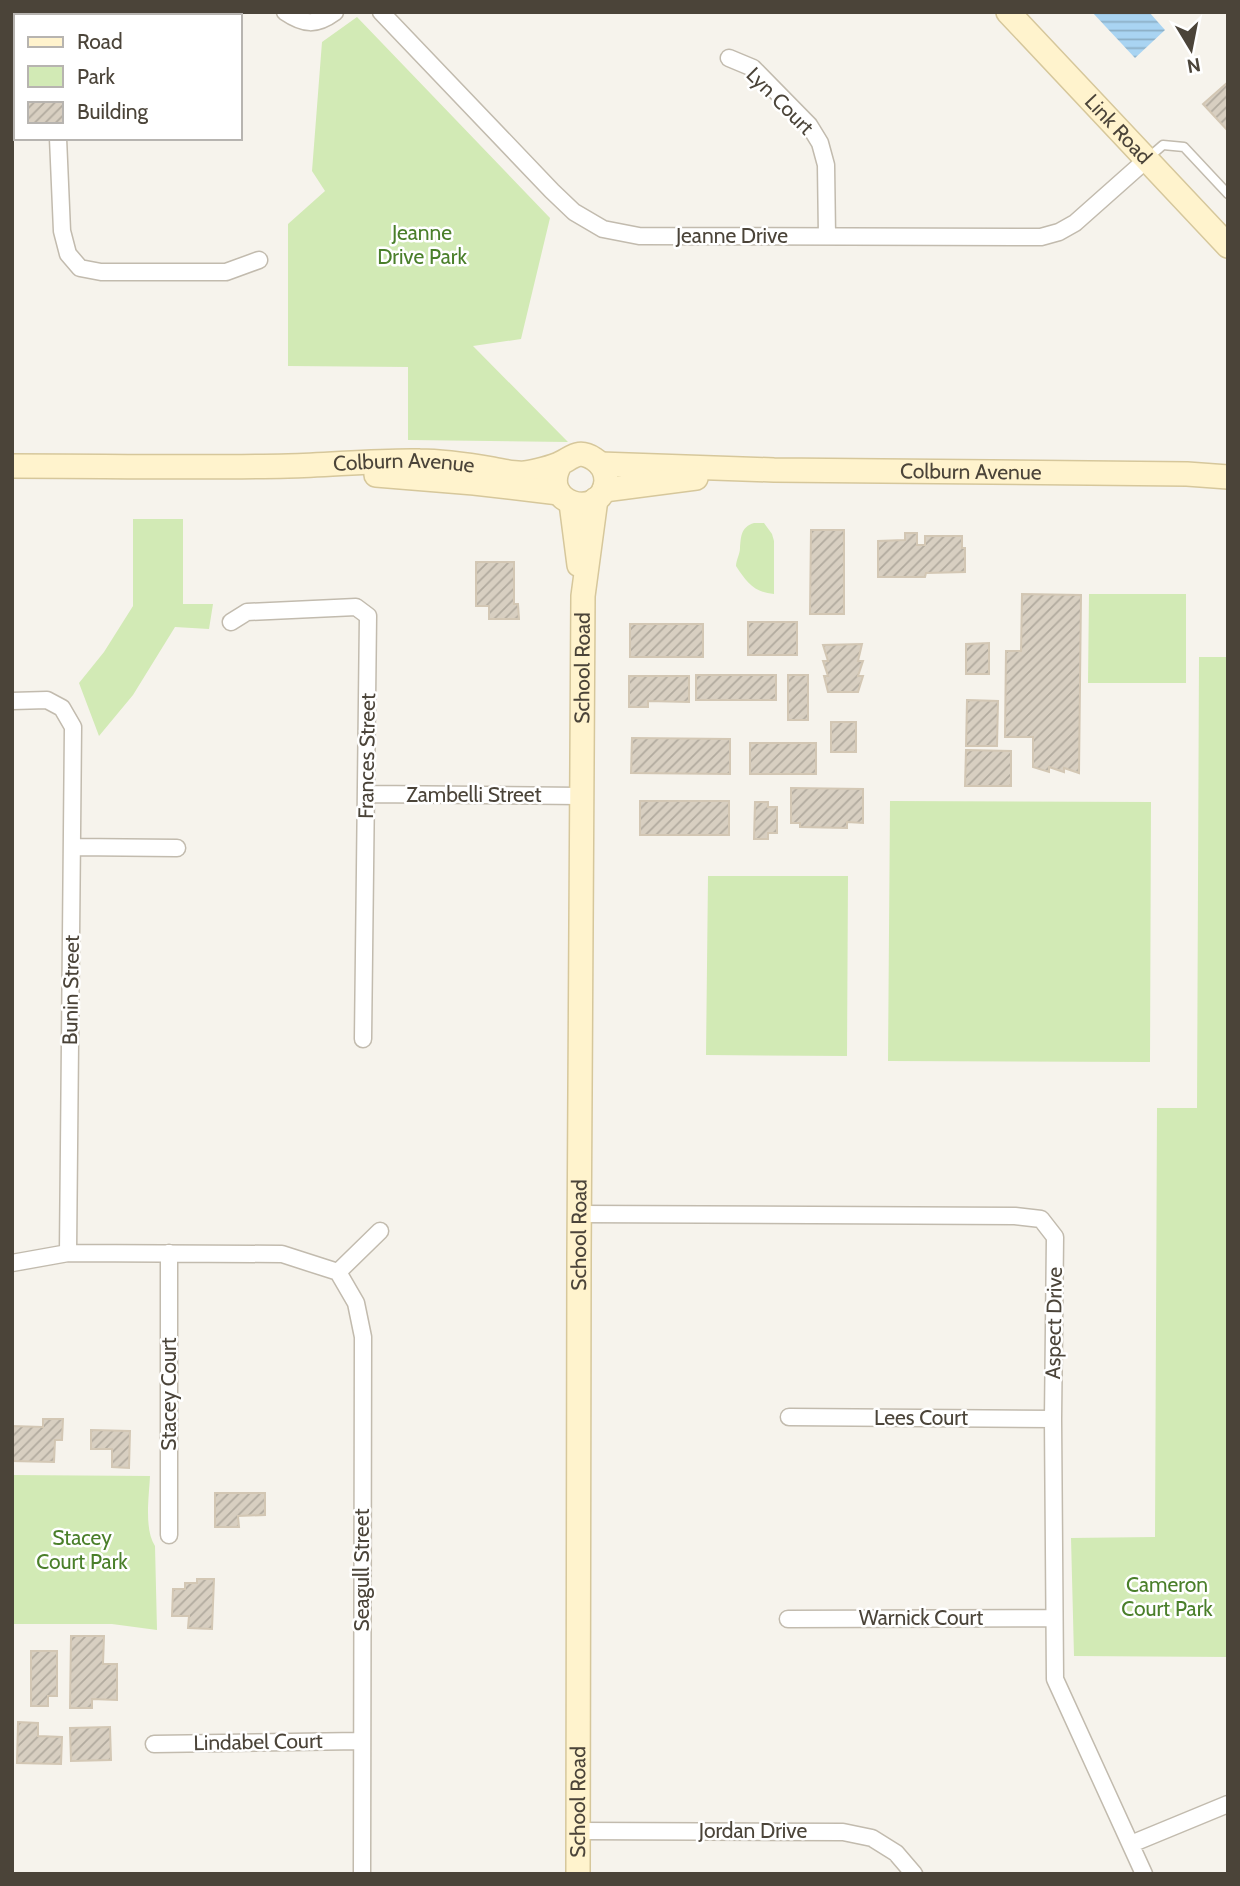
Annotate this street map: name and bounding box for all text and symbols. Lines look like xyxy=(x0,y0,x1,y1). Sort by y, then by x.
legend xyxy=(14,14,242,140)
north arrow xyxy=(1156,14,1226,84)
text: Road xyxy=(77,29,123,54)
text: N xyxy=(1185,53,1202,78)
street label: Lyn Court xyxy=(741,62,819,140)
text: Park xyxy=(77,64,115,89)
street label: Link Road xyxy=(1080,89,1157,169)
text: Building xyxy=(77,99,149,124)
park label: Jeanne Drive Park xyxy=(377,220,467,269)
street label: Jeanne Drive xyxy=(675,223,788,248)
street label: Colburn Avenue xyxy=(332,448,477,478)
street label: Colburn Avenue xyxy=(900,458,1042,485)
street label: School Road xyxy=(569,612,595,724)
street label: Frances Street xyxy=(353,693,380,819)
street label: Zambelli Street xyxy=(406,782,542,807)
street label: Bunin Street xyxy=(57,935,84,1045)
street label: School Road xyxy=(566,1179,591,1291)
street label: Aspect Drive xyxy=(1040,1266,1067,1379)
street label: Stacey Court xyxy=(156,1337,181,1451)
street label: Lees Court xyxy=(874,1405,968,1430)
street label: Seagull Street xyxy=(349,1508,374,1632)
park label: Stacey Court Park xyxy=(36,1525,128,1574)
park label: Cameron Court Park xyxy=(1121,1572,1213,1621)
street label: Warnick Court xyxy=(859,1605,983,1630)
street label: Lindabel Court xyxy=(193,1728,323,1755)
street label: School Road xyxy=(565,1746,590,1858)
street label: Jordan Drive xyxy=(698,1818,807,1843)

